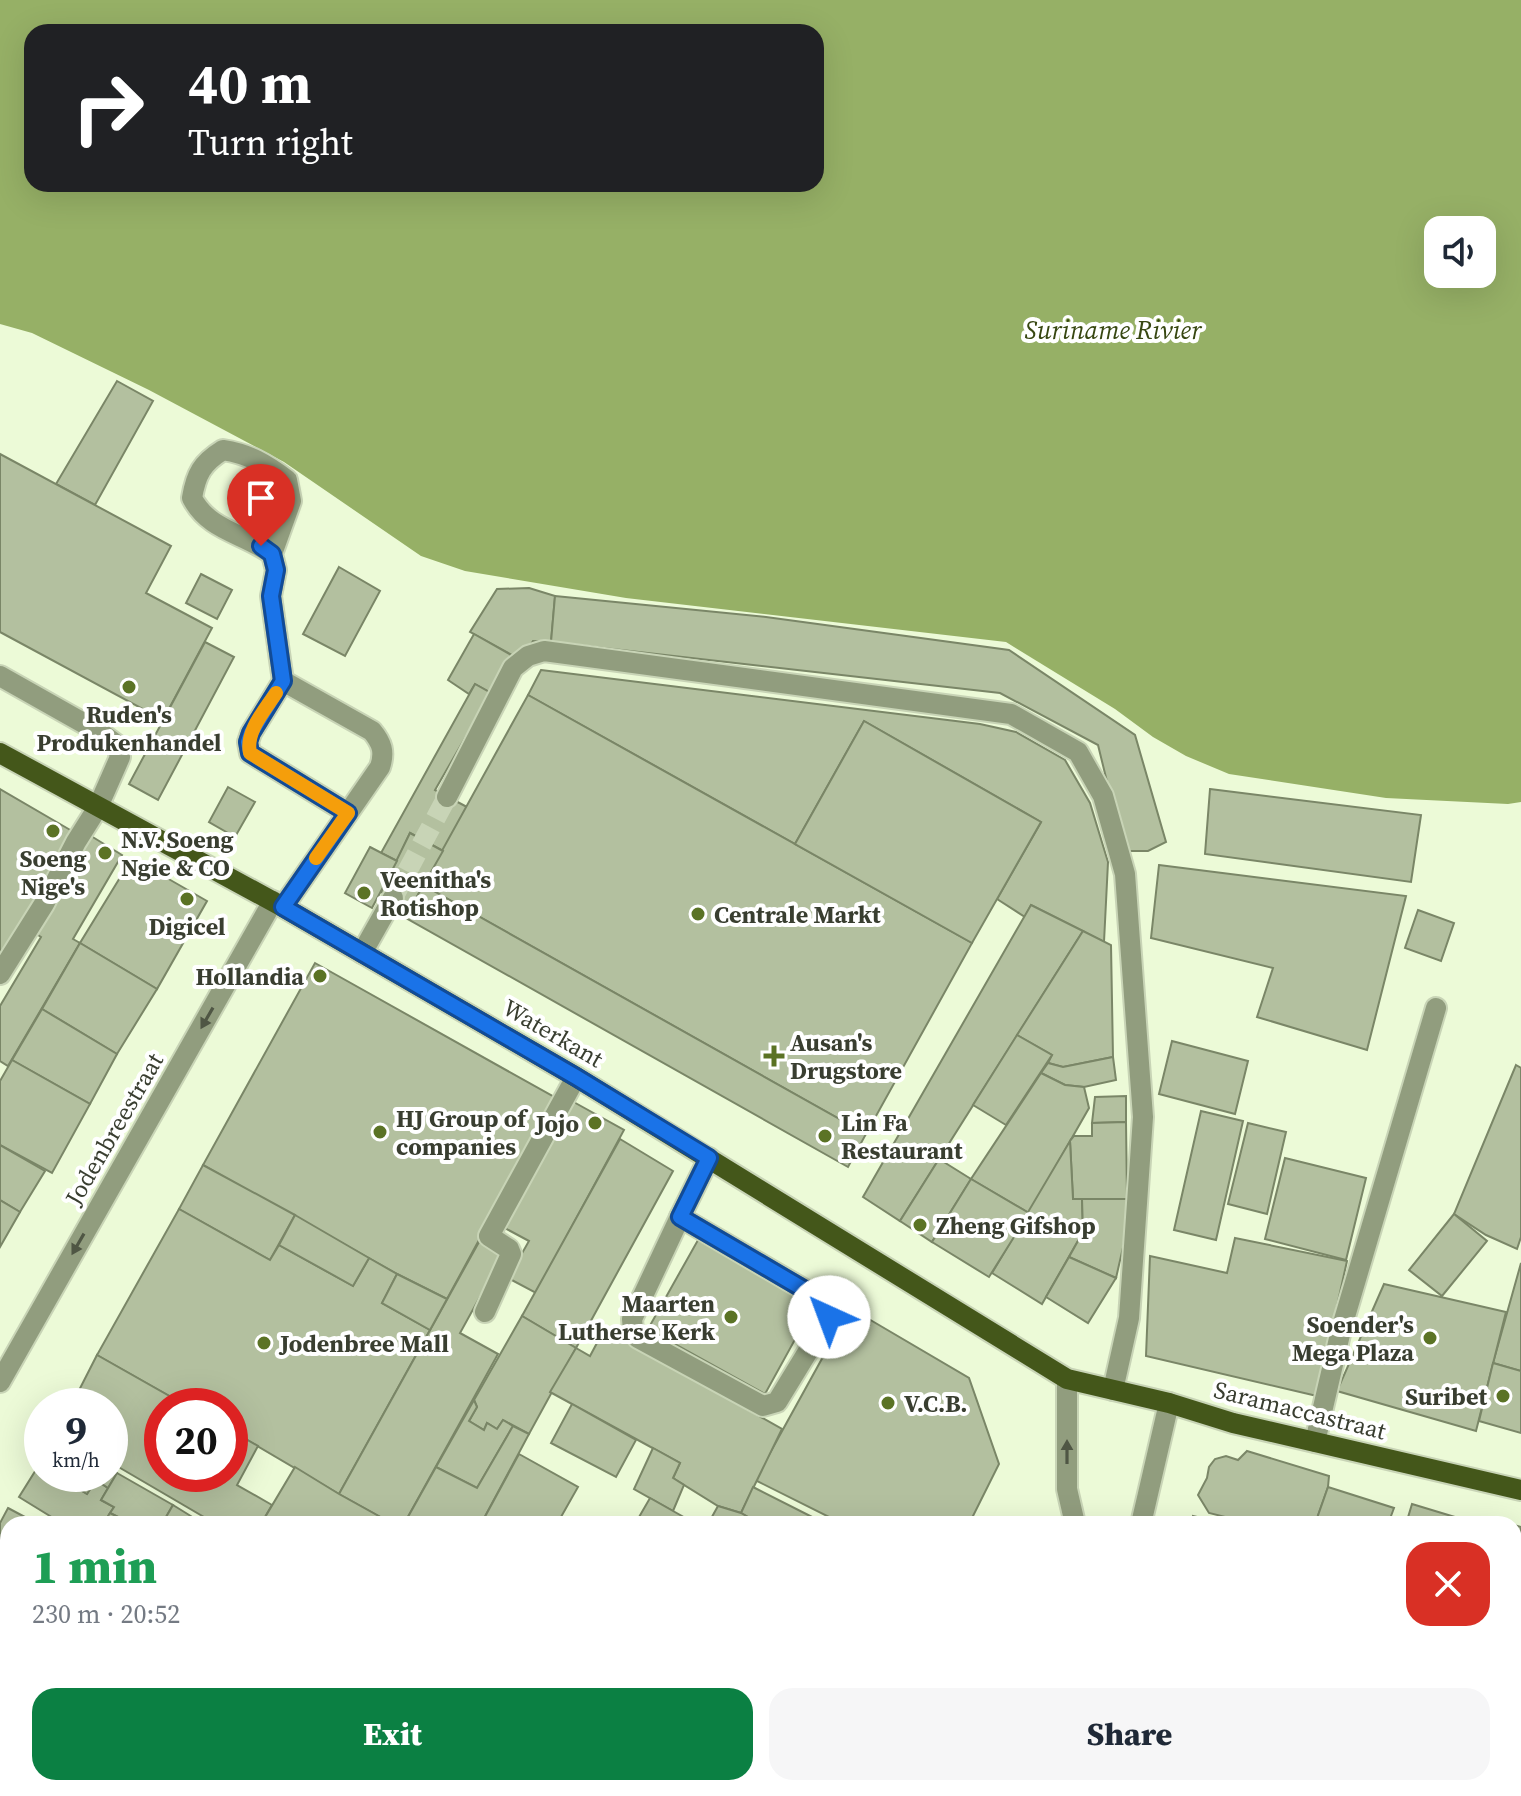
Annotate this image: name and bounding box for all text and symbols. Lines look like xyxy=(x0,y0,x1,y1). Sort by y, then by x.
text: 40 m xyxy=(188,45,311,122)
icon: right xyxy=(56,56,160,160)
text: Turn right xyxy=(188,118,353,167)
map controls xyxy=(1424,216,1496,288)
button: sound xyxy=(1424,216,1496,288)
water label: Suriname Rivier xyxy=(1024,312,1202,348)
pin xyxy=(227,464,295,546)
icon: arrive xyxy=(239,476,283,520)
marker: Ruden's Produkenhandel xyxy=(120,678,138,696)
place label: Ruden's Produkenhandel xyxy=(36,698,222,759)
marker: Soeng Nige's xyxy=(44,822,62,840)
place label: N.V. Soeng Ngie & CO xyxy=(121,823,234,884)
place label: Soeng Nige's xyxy=(19,842,87,903)
marker: N.V. Soeng Ngie & CO xyxy=(96,844,114,862)
place label: Veenitha's Rotishop xyxy=(380,863,491,924)
marker: Veenitha's Rotishop xyxy=(355,884,373,902)
marker: Digicel xyxy=(178,890,196,908)
place label: Centrale Markt xyxy=(714,898,881,931)
marker: Centrale Markt xyxy=(689,905,707,923)
place label: Digicel xyxy=(148,910,226,943)
place label: Hollandia xyxy=(195,960,304,993)
marker: Hollandia xyxy=(311,967,329,985)
street label: Waterkant xyxy=(497,991,609,1075)
one-way arrow xyxy=(200,1007,214,1029)
place label: Ausan's Drugstore xyxy=(790,1026,902,1087)
street label: Jodenbreestraat xyxy=(57,1047,171,1212)
marker: Ausan's Drugstore xyxy=(765,1047,783,1065)
place label: HJ Group of companies xyxy=(396,1102,529,1163)
place label: Lin Fa Restaurant xyxy=(841,1106,963,1167)
place label: Jojo xyxy=(534,1107,579,1140)
marker: Jojo xyxy=(586,1114,604,1132)
marker: HJ Group of companies xyxy=(371,1123,389,1141)
marker: Lin Fa Restaurant xyxy=(816,1127,834,1145)
place label: Zheng Gifshop xyxy=(936,1209,1096,1242)
marker: Zheng Gifshop xyxy=(911,1216,929,1234)
one-way arrow xyxy=(72,1233,86,1255)
position arrow xyxy=(787,1275,871,1359)
place label: Maarten Lutherse Kerk xyxy=(558,1287,716,1348)
marker: Maarten Lutherse Kerk xyxy=(722,1308,740,1326)
place label: Soender's Mega Plaza xyxy=(1292,1308,1414,1369)
place label: Jodenbree Mall xyxy=(278,1327,449,1360)
marker: Soender's Mega Plaza xyxy=(1421,1329,1439,1347)
marker: Jodenbree Mall xyxy=(255,1334,273,1352)
street label: Saramaccastraat xyxy=(1211,1373,1390,1447)
place label: Suribet xyxy=(1405,1380,1487,1413)
place label: V.C.B. xyxy=(904,1387,968,1420)
marker: Suribet xyxy=(1494,1387,1512,1405)
speed limit sign: 20 xyxy=(144,1388,248,1492)
marker: V.C.B. xyxy=(879,1394,897,1412)
text: 9 xyxy=(65,1403,87,1457)
one-way arrow xyxy=(1061,1439,1073,1464)
text: km/h xyxy=(52,1446,100,1474)
text: 1 min xyxy=(32,1533,157,1599)
button: close xyxy=(1406,1542,1490,1626)
text: 230 m · 20:52 xyxy=(32,1596,180,1632)
button: Exit xyxy=(32,1688,753,1780)
button: Share xyxy=(769,1688,1490,1780)

